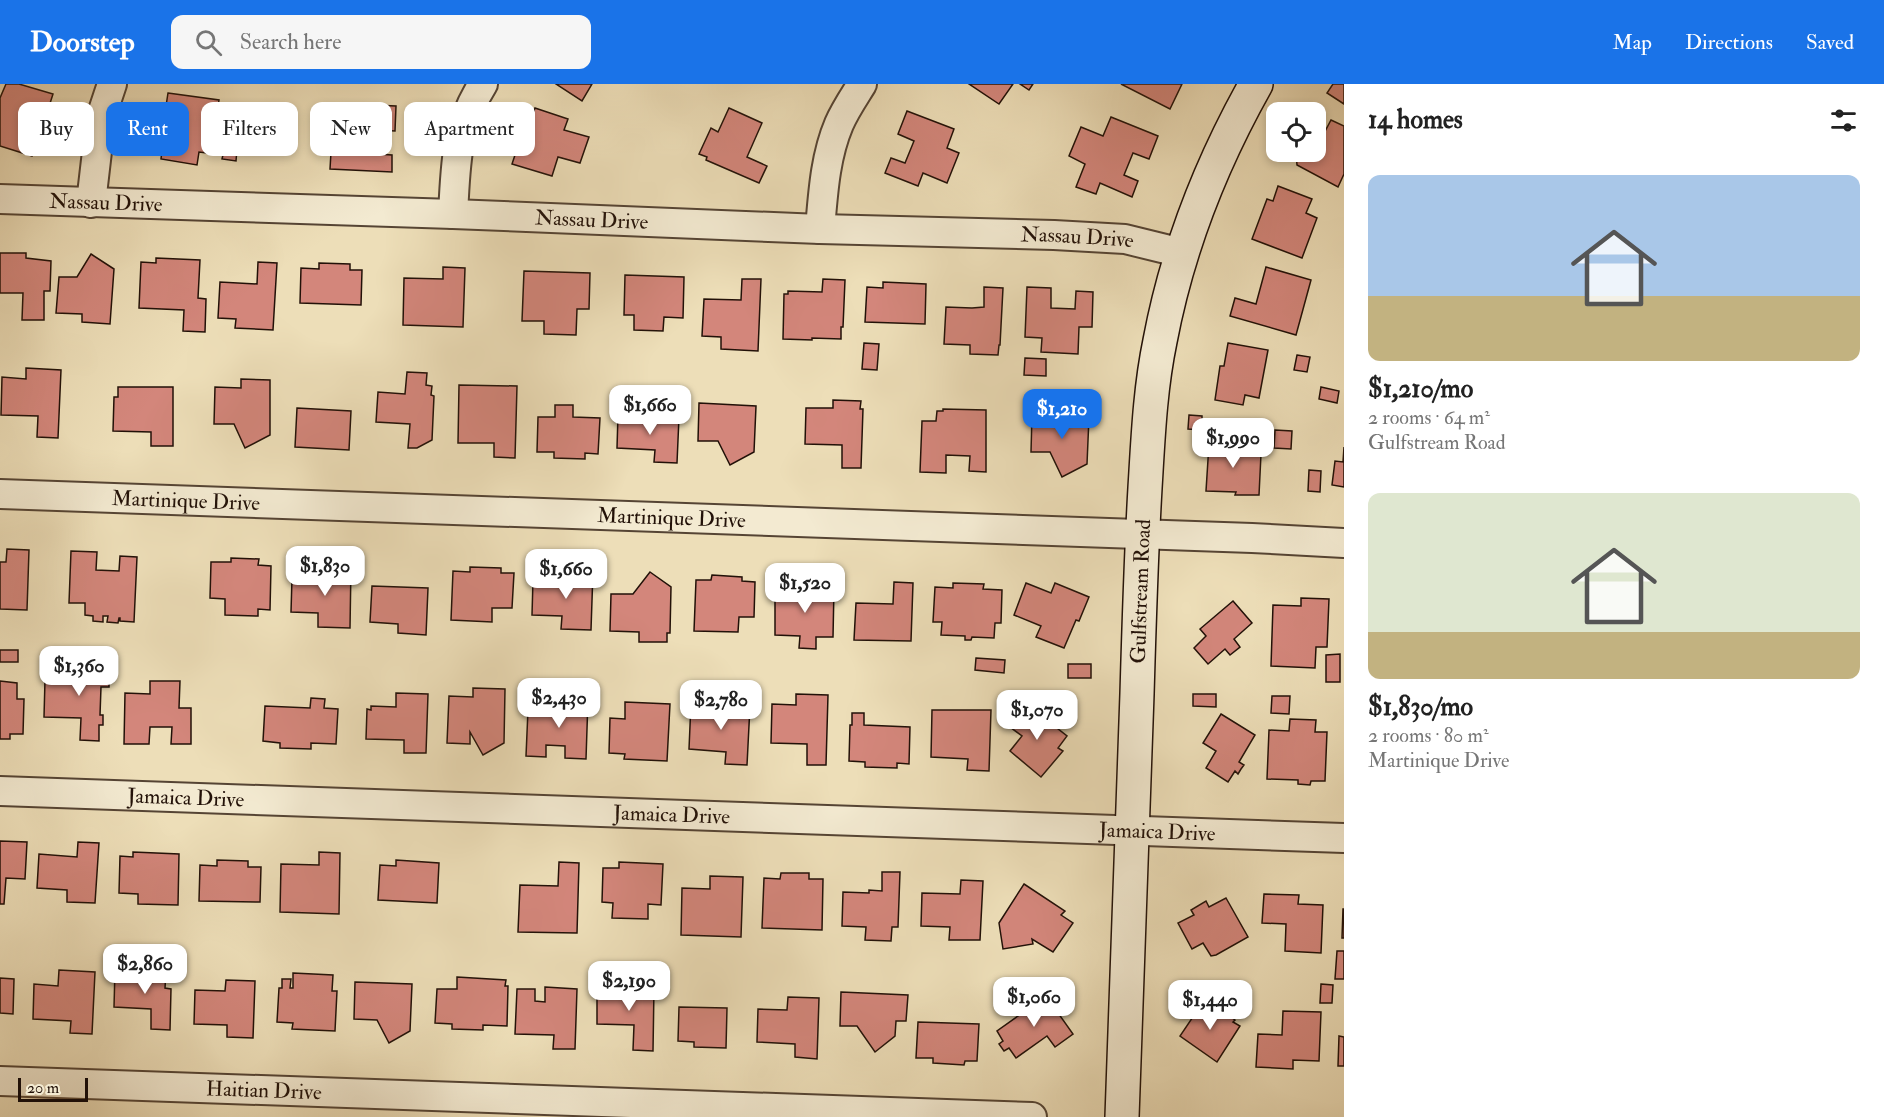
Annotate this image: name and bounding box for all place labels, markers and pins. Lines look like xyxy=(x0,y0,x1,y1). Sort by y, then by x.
pin: $1,660 xyxy=(601,385,699,436)
pin: $1,210 xyxy=(1013,389,1111,440)
pin: $1,990 xyxy=(1184,418,1282,469)
pin: $1,830 xyxy=(276,546,374,597)
pin: $1,660 xyxy=(517,549,615,600)
pin: $1,520 xyxy=(756,563,854,614)
pin: $1,360 xyxy=(30,646,128,697)
pin: $2,430 xyxy=(510,678,608,729)
pin: $2,780 xyxy=(672,680,770,731)
pin: $1,070 xyxy=(988,690,1086,741)
pin: $2,860 xyxy=(96,944,194,995)
pin: $2,190 xyxy=(580,961,678,1012)
pin: $1,060 xyxy=(985,977,1083,1028)
pin: $1,440 xyxy=(1161,980,1259,1031)

